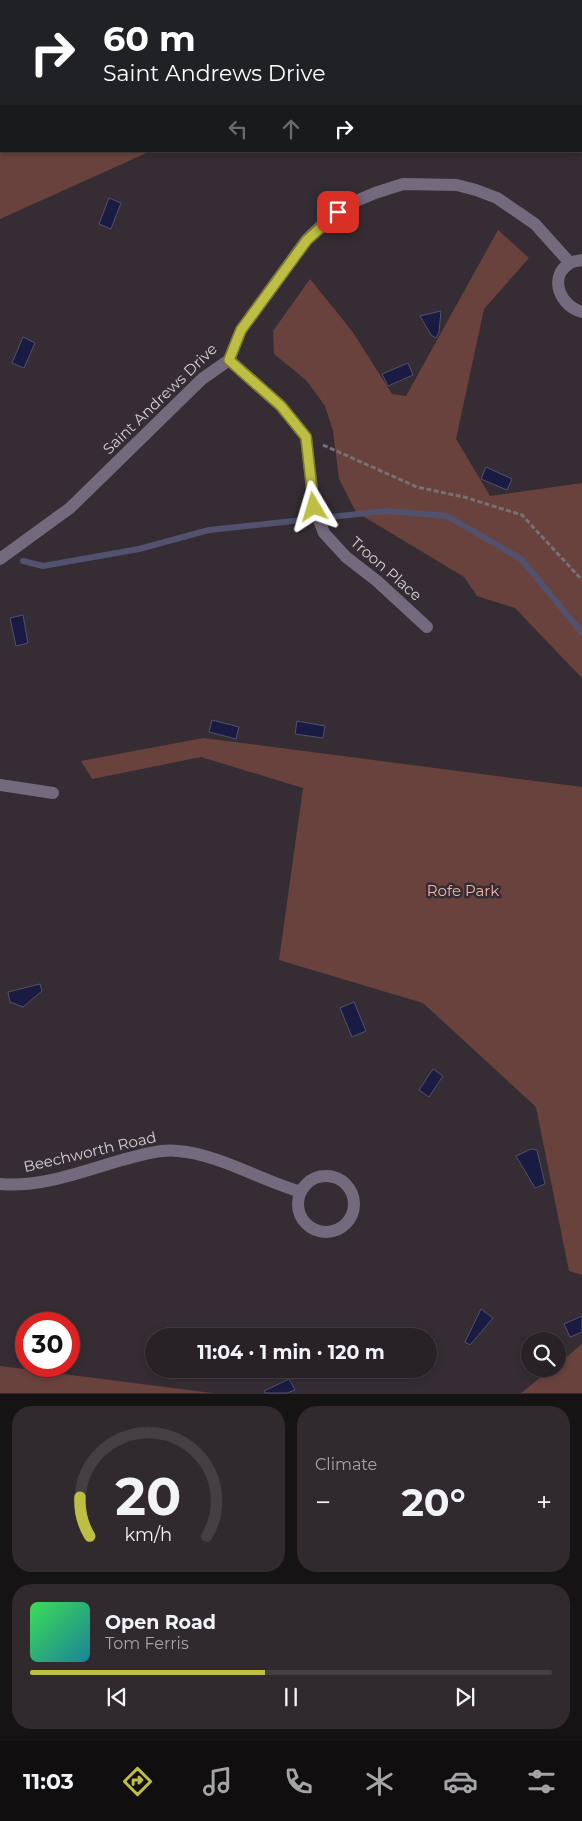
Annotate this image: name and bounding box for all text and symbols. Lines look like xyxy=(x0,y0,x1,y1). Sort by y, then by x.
text: 60 m xyxy=(103,17,196,60)
icon: right xyxy=(20,20,85,85)
text: Saint Andrews Drive xyxy=(103,60,326,87)
icon: left xyxy=(224,115,252,143)
icon: ahead xyxy=(277,115,305,143)
icon: right xyxy=(330,115,358,143)
pin xyxy=(317,191,359,233)
icon: arrive xyxy=(324,198,352,226)
street label: Saint Andrews Drive xyxy=(98,339,221,458)
position arrow xyxy=(287,480,339,532)
street label: Troon Place xyxy=(347,533,426,605)
park label: Rofe Park xyxy=(427,881,499,900)
street label: Beechworth Road xyxy=(22,1127,158,1176)
speed limit sign: 30 xyxy=(15,1312,80,1377)
map controls xyxy=(521,1332,566,1377)
button: search xyxy=(521,1332,566,1377)
text: 11:04 · 1 min · 120 m xyxy=(197,1341,385,1364)
text: Climate xyxy=(315,1455,377,1474)
text: 20 xyxy=(116,1465,182,1528)
text: 20° xyxy=(401,1479,466,1526)
text: − xyxy=(315,1485,331,1519)
text: + xyxy=(536,1485,552,1519)
text: km/h xyxy=(125,1524,172,1545)
text: Open Road xyxy=(105,1611,216,1634)
text: Tom Ferris xyxy=(105,1634,189,1653)
icon: previous xyxy=(103,1683,131,1711)
icon: pause xyxy=(277,1683,305,1711)
icon: next xyxy=(451,1683,479,1711)
icon: directions xyxy=(120,1764,155,1799)
icon: music xyxy=(200,1764,235,1799)
icon: phone xyxy=(281,1764,316,1799)
icon: climate xyxy=(362,1764,397,1799)
icon: car xyxy=(443,1764,478,1799)
icon: filters xyxy=(524,1764,559,1799)
text: 11:03 xyxy=(23,1768,74,1795)

